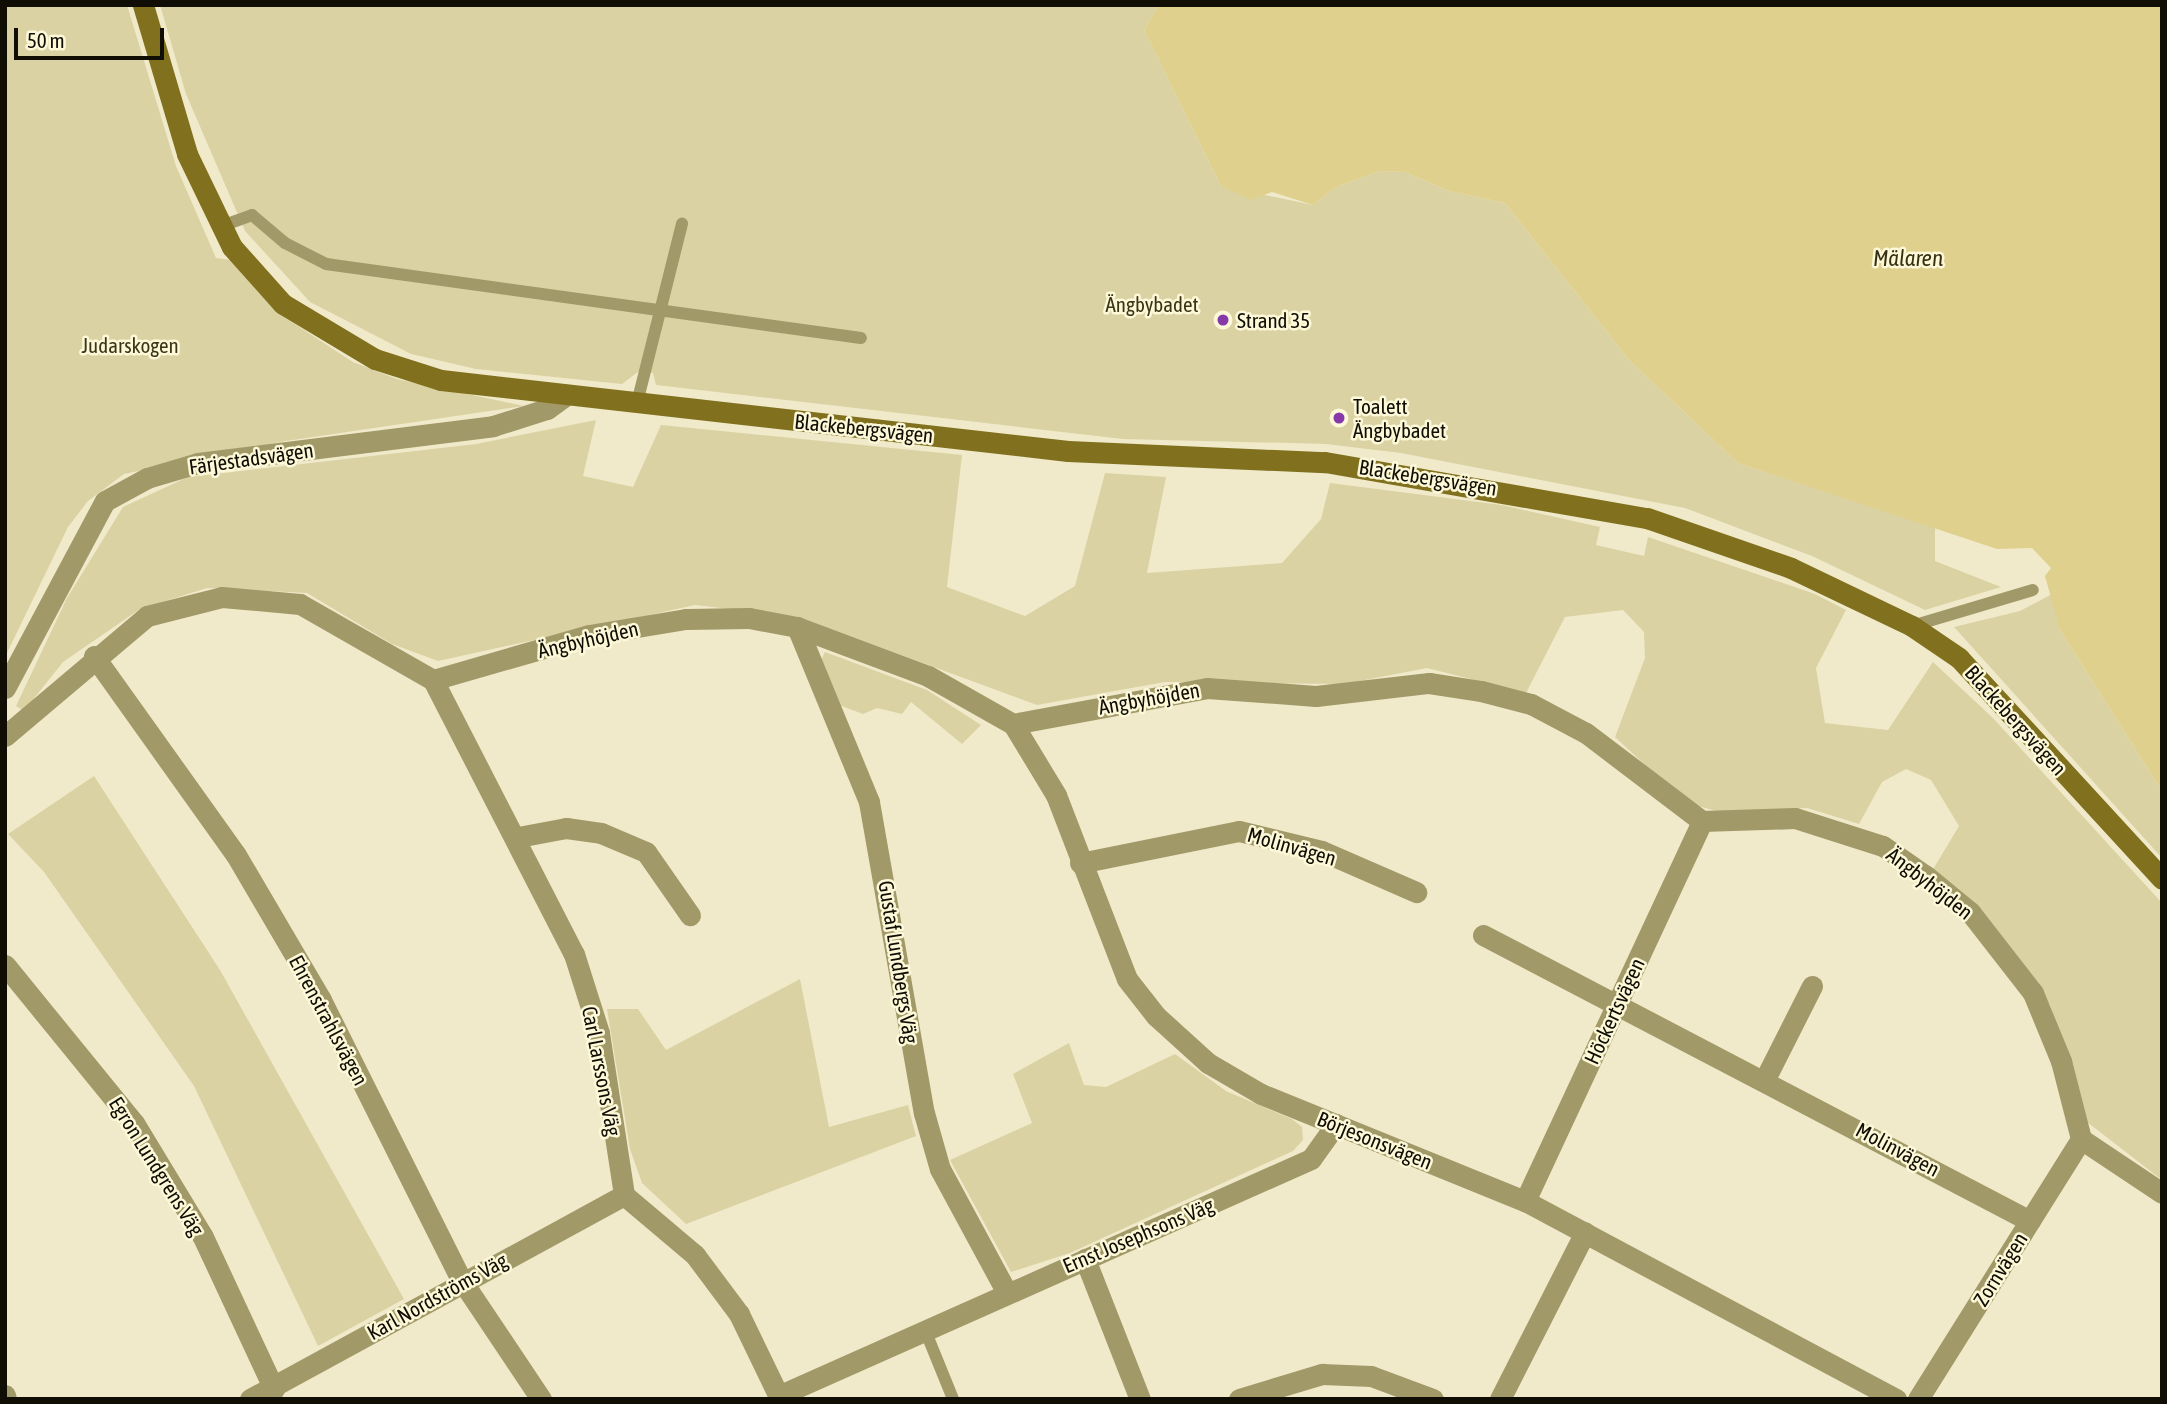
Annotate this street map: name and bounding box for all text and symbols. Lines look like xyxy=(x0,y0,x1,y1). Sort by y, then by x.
scale bar xyxy=(18,14,168,58)
text: 50 m xyxy=(27,28,65,52)
water label: Mälaren xyxy=(1873,244,1943,272)
park label: Ängbybadet xyxy=(1105,291,1199,317)
place label: Strand 35 xyxy=(1237,307,1310,333)
marker: Strand 35 xyxy=(1215,312,1231,328)
park label: Judarskogen xyxy=(81,332,179,358)
place label: Toalett Ängbybadet xyxy=(1353,393,1446,443)
street label: Blackebergsvägen xyxy=(793,408,935,448)
marker: Toalett Ängbybadet xyxy=(1331,410,1347,426)
street label: Färjestadsvägen xyxy=(187,437,315,479)
street label: Blackebergsvägen xyxy=(1357,454,1499,500)
street label: Ängbyhöjden xyxy=(535,615,641,663)
street label: Blackebergsvägen xyxy=(1960,660,2072,780)
street label: Ängbyhöjden xyxy=(1096,677,1202,719)
street label: Molinvägen xyxy=(1245,821,1339,871)
street label: Ängbyhöjden xyxy=(1882,842,1978,924)
street label: Gustaf Lundbergs Väg xyxy=(874,879,924,1045)
street label: Ehrenstrahlsvägen xyxy=(284,951,374,1089)
street label: Höckertsvägen xyxy=(1578,954,1650,1068)
street label: Carl Larssons Väg xyxy=(577,1004,627,1138)
street label: Egron Lundgrens Väg xyxy=(104,1092,210,1240)
street label: Börjesonsvägen xyxy=(1314,1106,1436,1174)
street label: Molinvägen xyxy=(1852,1117,1944,1181)
street label: Ernst Josephsons Väg xyxy=(1059,1192,1217,1278)
street label: Zornvägen xyxy=(1968,1227,2032,1311)
street label: Karl Nordströms Väg xyxy=(363,1247,511,1345)

